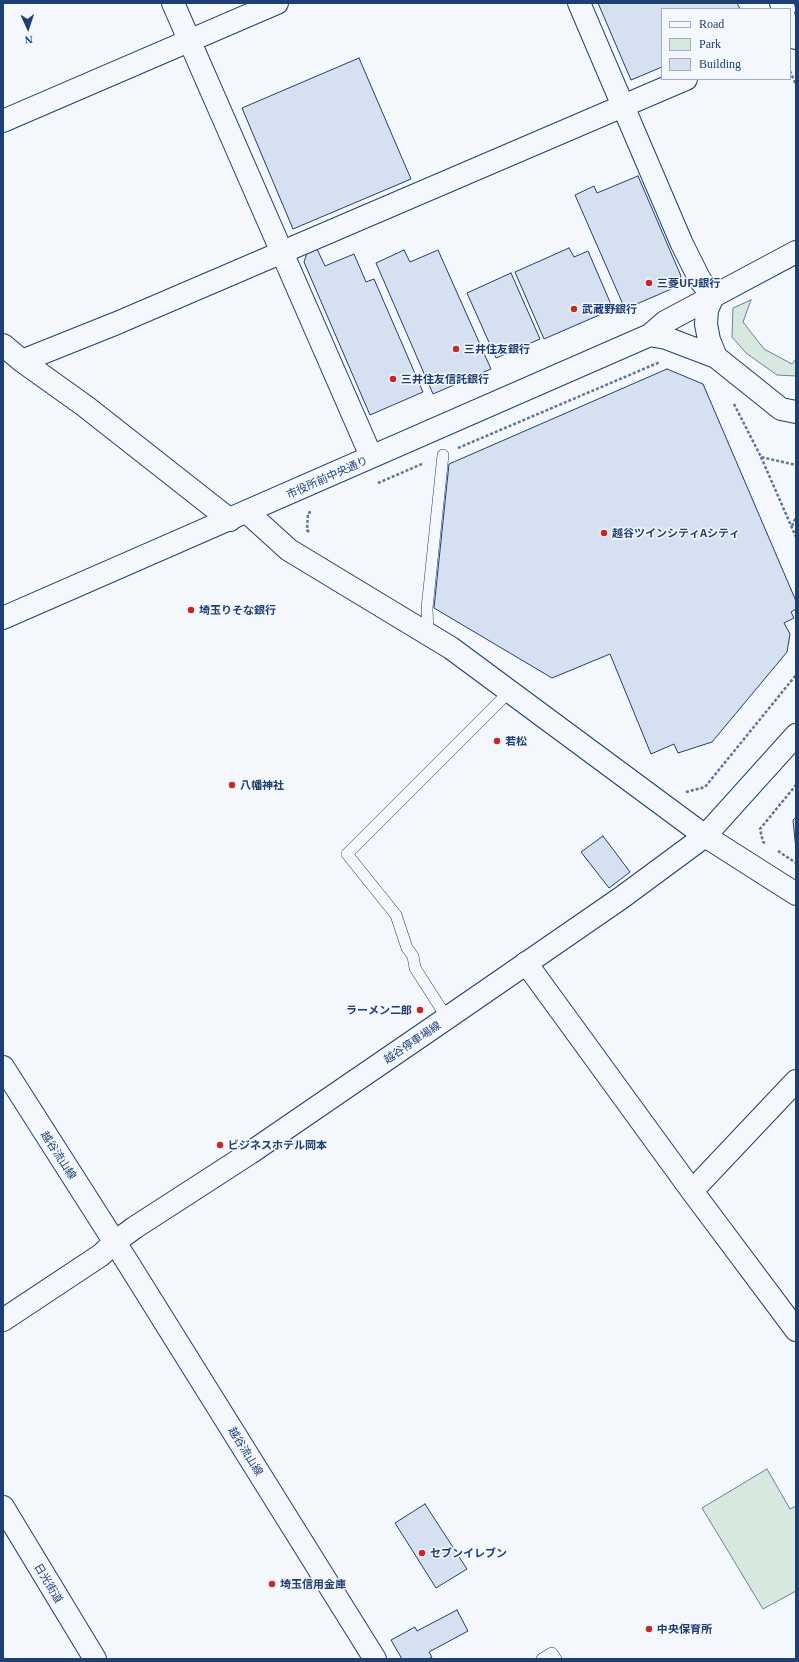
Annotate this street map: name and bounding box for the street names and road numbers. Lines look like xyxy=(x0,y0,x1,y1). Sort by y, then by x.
street label: 市役所前中央通り xyxy=(284,453,370,501)
street label: 越谷停車場線 xyxy=(381,1018,443,1066)
street label: 越谷流山線 xyxy=(38,1128,80,1182)
street label: 越谷流山線 xyxy=(226,1424,266,1478)
street label: 日光街道 xyxy=(32,1561,66,1605)

